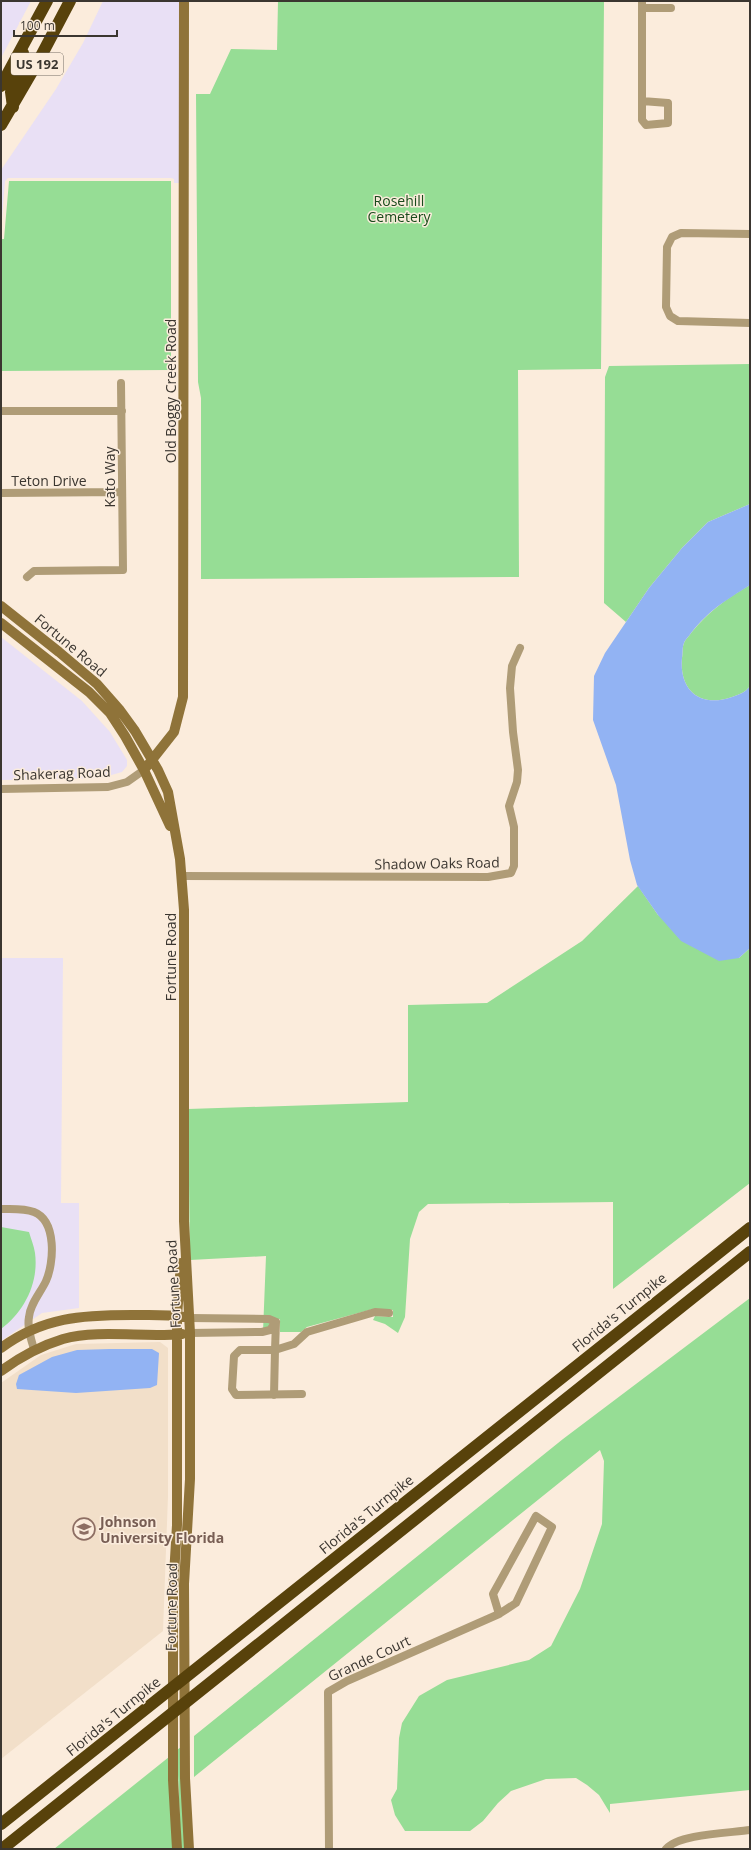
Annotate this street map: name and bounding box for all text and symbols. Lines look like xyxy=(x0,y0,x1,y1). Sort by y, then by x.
scale bar xyxy=(14,12,117,38)
text: 100 m xyxy=(20,17,55,34)
road number: US 192 xyxy=(11,53,63,75)
park label: Rosehill Cemetery xyxy=(367,191,432,226)
street label: Old Boggy Creek Road xyxy=(161,319,180,463)
street label: Kato Way xyxy=(100,445,119,508)
street label: Teton Drive xyxy=(11,471,87,490)
street label: Fortune Road xyxy=(31,609,111,681)
street label: Shakerag Road xyxy=(13,762,111,784)
street label: Shadow Oaks Road xyxy=(374,852,500,874)
street label: Fortune Road xyxy=(161,913,180,1001)
street label: Fortune Road xyxy=(161,1239,185,1329)
street label: Florida's Turnpike xyxy=(568,1268,670,1356)
street label: Florida's Turnpike xyxy=(315,1470,417,1558)
place label: Johnson University Florida xyxy=(98,1512,224,1547)
school or university icon: Johnson University Florida xyxy=(71,1516,97,1542)
street label: Fortune Road xyxy=(161,1563,181,1651)
street label: Grande Court xyxy=(325,1631,413,1685)
street label: Florida's Turnpike xyxy=(62,1672,164,1760)

